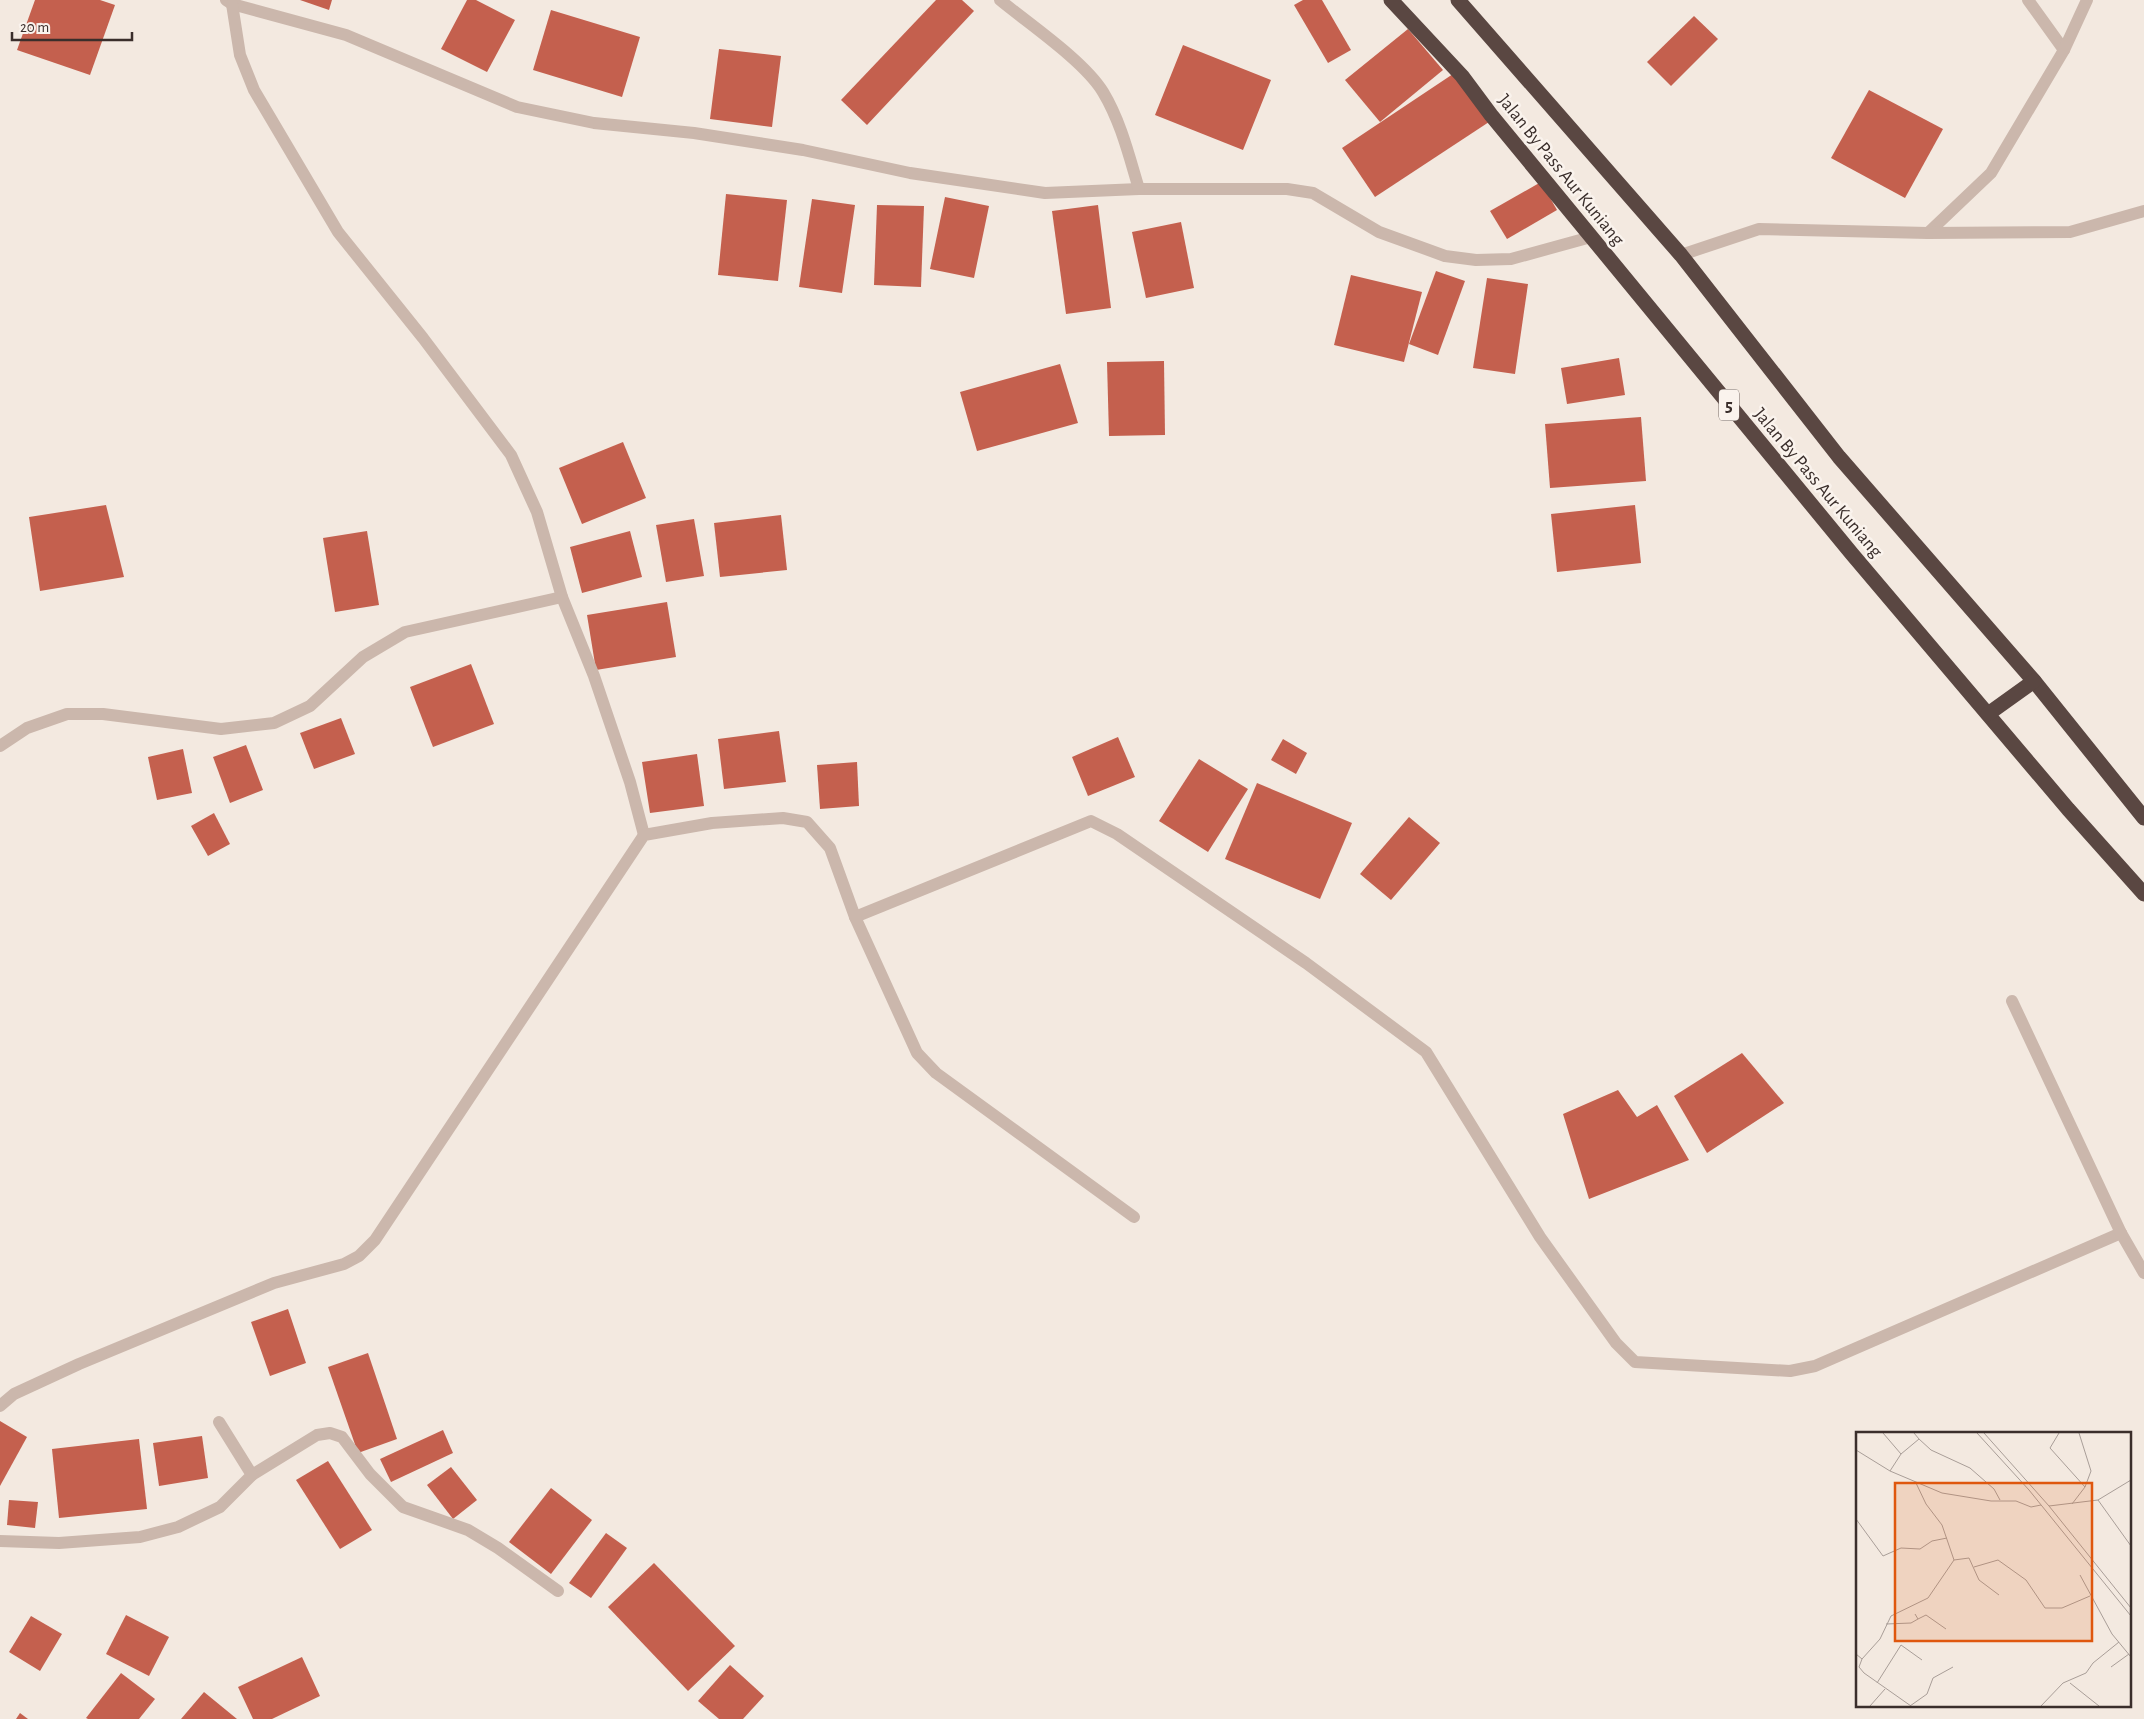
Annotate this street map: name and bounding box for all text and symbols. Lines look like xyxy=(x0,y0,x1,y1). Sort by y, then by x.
scale bar xyxy=(12,10,132,42)
text: 20 m xyxy=(20,20,49,35)
street label: Jalan By Pass Aur Kuniang xyxy=(1494,91,1628,250)
road number: 5 xyxy=(1719,390,1739,420)
street label: Jalan By Pass Aur Kuniang xyxy=(1750,405,1886,562)
inset map xyxy=(1856,1432,2132,1706)

